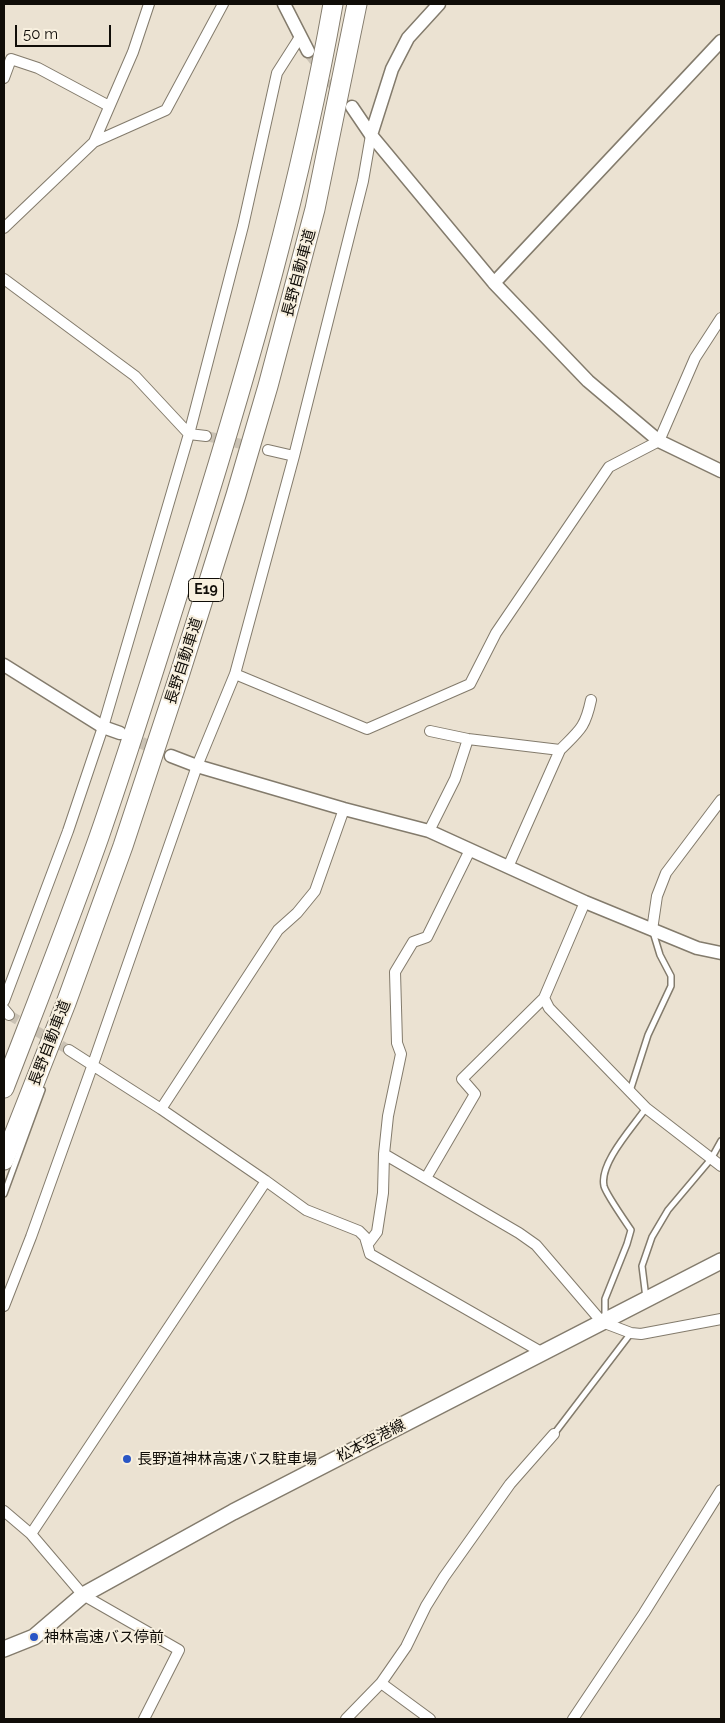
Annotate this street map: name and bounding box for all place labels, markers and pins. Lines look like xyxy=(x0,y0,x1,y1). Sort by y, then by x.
place label: 長野道神林高速バス駐車場 xyxy=(137,1450,317,1468)
marker: 長野道神林高速バス駐車場 xyxy=(121,1453,133,1465)
place label: 神林高速バス停前 xyxy=(44,1628,164,1646)
marker: 神林高速バス停前 xyxy=(28,1631,40,1643)

